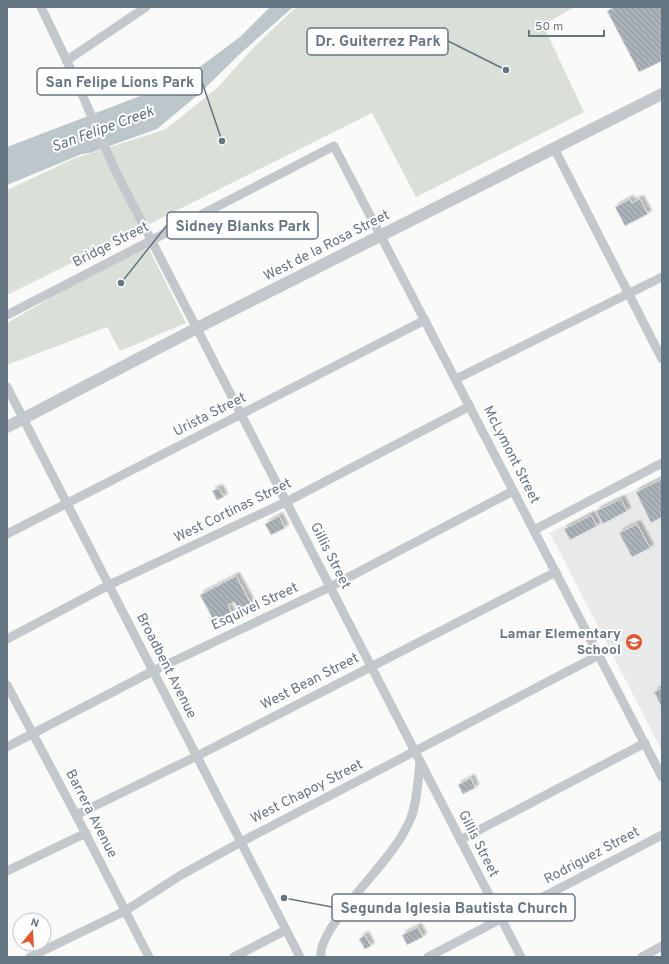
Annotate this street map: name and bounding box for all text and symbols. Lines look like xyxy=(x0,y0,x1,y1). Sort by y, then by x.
scale bar xyxy=(529,12,604,38)
text: 50 m xyxy=(535,19,563,35)
callout: Dr. Guiterrez Park xyxy=(307,28,448,55)
text: Dr. Guiterrez Park xyxy=(315,33,441,52)
callout: San Felipe Lions Park xyxy=(37,68,202,95)
text: San Felipe Lions Park xyxy=(46,74,194,93)
water label: San Felipe Creek xyxy=(49,103,157,157)
street label: West de la Rosa Street xyxy=(261,207,393,285)
callout: Sidney Blanks Park xyxy=(167,212,318,239)
text: Sidney Blanks Park xyxy=(176,218,310,237)
street label: Bridge Street xyxy=(70,219,152,271)
street label: Urista Street xyxy=(171,389,249,441)
street label: McLymont Street xyxy=(479,403,543,507)
street label: West Cortinas Street xyxy=(171,475,295,547)
street label: Gillis Street xyxy=(306,520,354,592)
street label: Esquivel Street xyxy=(209,579,301,635)
street label: Broadbent Avenue xyxy=(132,610,200,722)
place label: Lamar Elementary School xyxy=(500,626,621,659)
school or university icon: Lamar Elementary School xyxy=(624,632,644,652)
street label: West Bean Street xyxy=(258,650,362,714)
street label: West Chapoy Street xyxy=(248,756,366,828)
street label: Barrera Avenue xyxy=(61,767,121,861)
street label: Gillis Street xyxy=(454,808,502,880)
street label: Rodriguez Street xyxy=(541,824,643,888)
callout: Segunda Iglesia Bautista Church xyxy=(332,894,575,921)
text: Segunda Iglesia Bautista Church xyxy=(340,900,568,919)
north arrow xyxy=(12,912,52,952)
text: N xyxy=(29,916,41,931)

